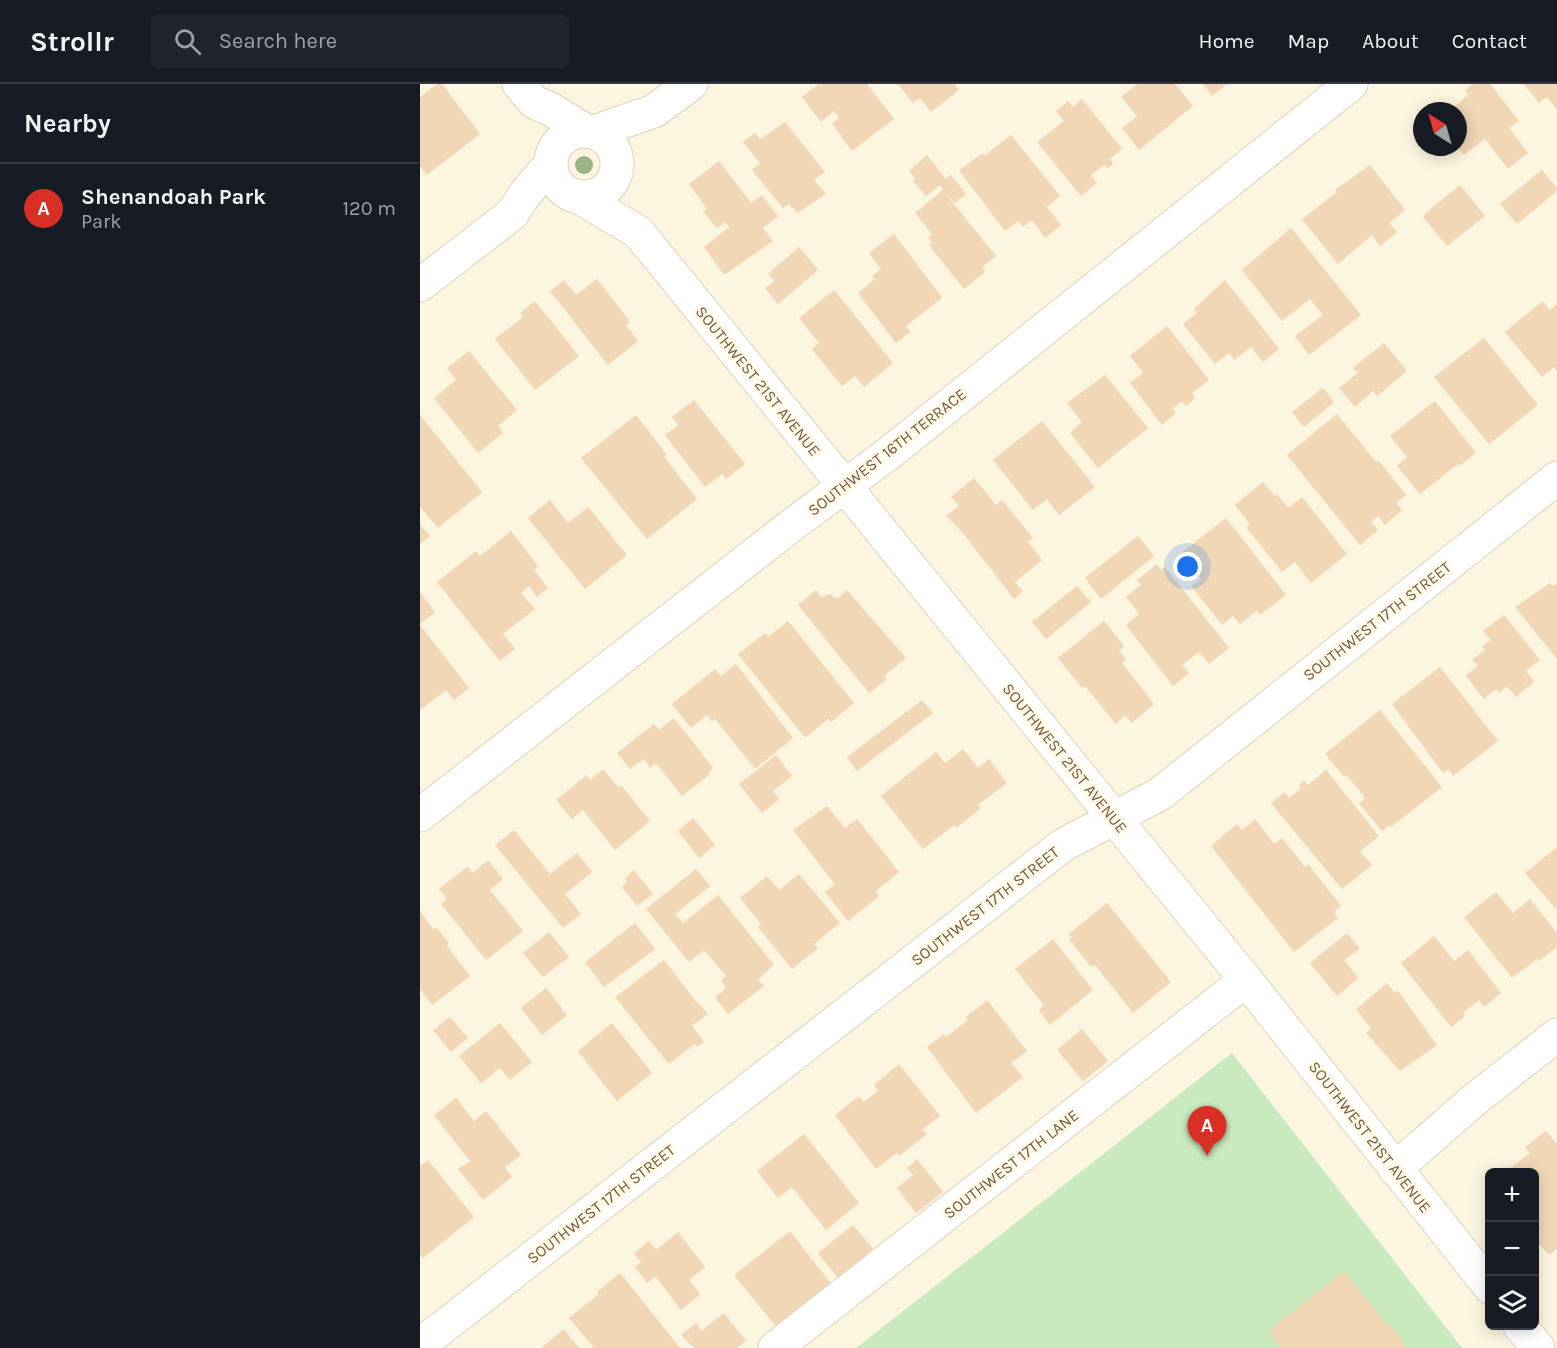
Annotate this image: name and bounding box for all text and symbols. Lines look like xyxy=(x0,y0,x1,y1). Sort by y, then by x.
search box xyxy=(150,14,570,68)
text: Strollr xyxy=(30,25,114,58)
icon: search xyxy=(171,25,204,58)
text: Search here xyxy=(219,28,337,54)
text: Home xyxy=(1199,29,1255,53)
text: Map xyxy=(1288,29,1329,53)
text: About xyxy=(1362,29,1419,53)
text: Contact xyxy=(1452,29,1527,53)
north arrow xyxy=(1413,102,1467,156)
text: Nearby xyxy=(24,108,111,139)
text: Shenandoah Park xyxy=(81,184,266,210)
text: A xyxy=(37,197,50,220)
text: 120 m xyxy=(342,197,396,220)
text: Park xyxy=(81,210,122,233)
street label: SOUTHWEST 21ST AVENUE xyxy=(692,302,824,460)
street label: SOUTHWEST 16TH TERRACE xyxy=(804,384,970,520)
your location xyxy=(1173,552,1202,581)
street label: SOUTHWEST 17TH STREET xyxy=(1299,557,1455,685)
street label: SOUTHWEST 21ST AVENUE xyxy=(999,679,1131,837)
street label: SOUTHWEST 17TH STREET xyxy=(907,842,1063,970)
street label: SOUTHWEST 21ST AVENUE xyxy=(1305,1057,1435,1217)
street label: SOUTHWEST 17TH LANE xyxy=(940,1105,1082,1223)
pin: A xyxy=(1188,1106,1226,1156)
street label: SOUTHWEST 17TH STREET xyxy=(523,1140,679,1268)
map controls xyxy=(1485,1168,1539,1330)
button: + xyxy=(1485,1168,1539,1222)
button: − xyxy=(1485,1222,1539,1276)
button: layers xyxy=(1485,1276,1539,1330)

